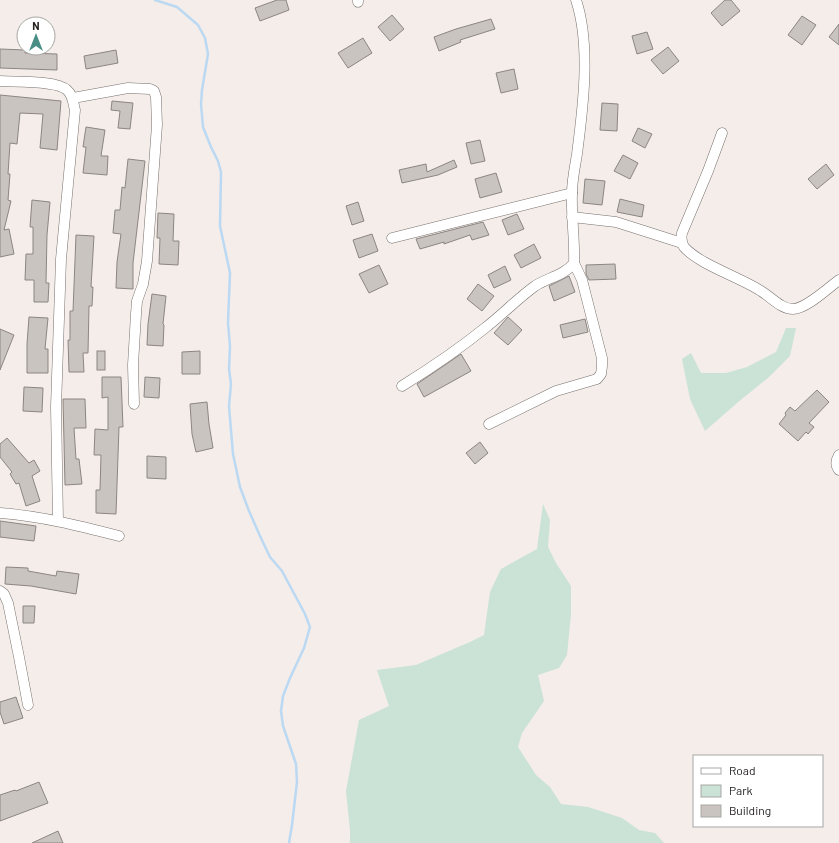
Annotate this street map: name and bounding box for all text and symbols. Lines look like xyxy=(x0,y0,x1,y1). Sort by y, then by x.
north arrow xyxy=(16,16,56,56)
text: N xyxy=(32,19,40,32)
legend xyxy=(693,755,823,827)
text: Road xyxy=(729,763,756,777)
text: Park xyxy=(729,783,753,797)
text: Building xyxy=(729,803,771,817)

